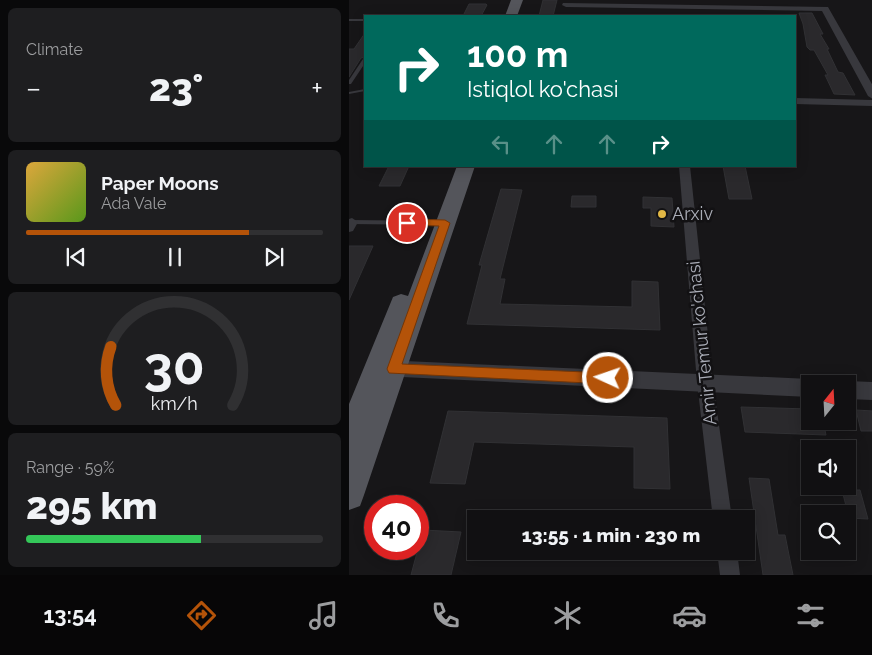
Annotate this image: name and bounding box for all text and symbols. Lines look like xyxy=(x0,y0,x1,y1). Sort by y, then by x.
text: 100 m xyxy=(467,34,568,75)
icon: right xyxy=(384,35,449,100)
text: Climate xyxy=(26,40,83,59)
text: 23° xyxy=(149,65,203,110)
text: − xyxy=(26,72,41,105)
text: + xyxy=(311,72,323,105)
text: Istiqlol ko'chasi xyxy=(467,76,618,102)
icon: left xyxy=(487,130,515,158)
icon: ahead xyxy=(540,130,568,158)
icon: ahead xyxy=(593,130,621,158)
icon: right xyxy=(646,130,674,158)
text: Paper Moons xyxy=(101,172,219,194)
text: Ada Vale xyxy=(101,194,166,213)
pin xyxy=(386,202,428,244)
place label: Arxiv xyxy=(672,203,713,224)
marker: Arxiv xyxy=(656,208,668,220)
icon: arrive xyxy=(393,209,421,237)
icon: previous xyxy=(62,243,90,271)
icon: pause xyxy=(161,243,189,271)
icon: next xyxy=(260,243,288,271)
street label: Amir Temur ko'chasi xyxy=(682,260,721,426)
text: 30 xyxy=(144,335,205,396)
position arrow xyxy=(581,351,633,403)
north arrow xyxy=(801,375,857,430)
map controls xyxy=(801,375,856,560)
text: km/h xyxy=(151,393,198,414)
button: sound xyxy=(801,440,856,495)
text: Range · 59% xyxy=(26,458,114,477)
text: 295 km xyxy=(26,483,158,528)
speed limit sign: 40 xyxy=(364,495,429,560)
button: search xyxy=(801,505,856,560)
text: 13:55 · 1 min · 230 m xyxy=(522,524,700,546)
icon: directions xyxy=(184,598,219,633)
icon: music xyxy=(306,598,341,633)
icon: phone xyxy=(428,598,463,633)
icon: climate xyxy=(550,598,585,633)
icon: car xyxy=(672,598,707,633)
icon: filters xyxy=(793,598,828,633)
text: 13:54 xyxy=(43,602,97,628)

